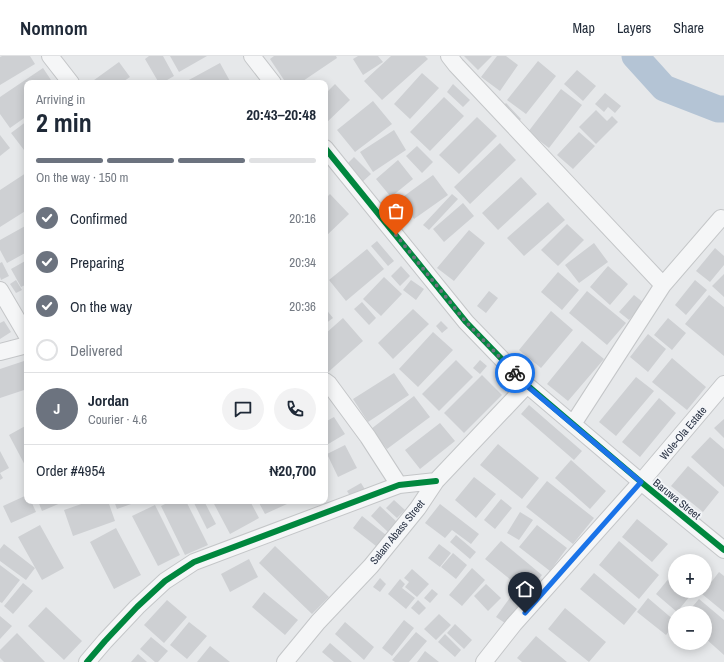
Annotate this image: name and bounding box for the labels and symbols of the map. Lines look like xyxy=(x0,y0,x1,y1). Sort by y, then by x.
pin xyxy=(379,194,413,235)
courier xyxy=(495,353,535,393)
street label: Wole-Ola Estate xyxy=(657,403,709,463)
street label: Baruwa Street xyxy=(650,476,704,523)
street label: Salam Abass Street xyxy=(367,496,428,567)
pin xyxy=(508,572,542,613)

